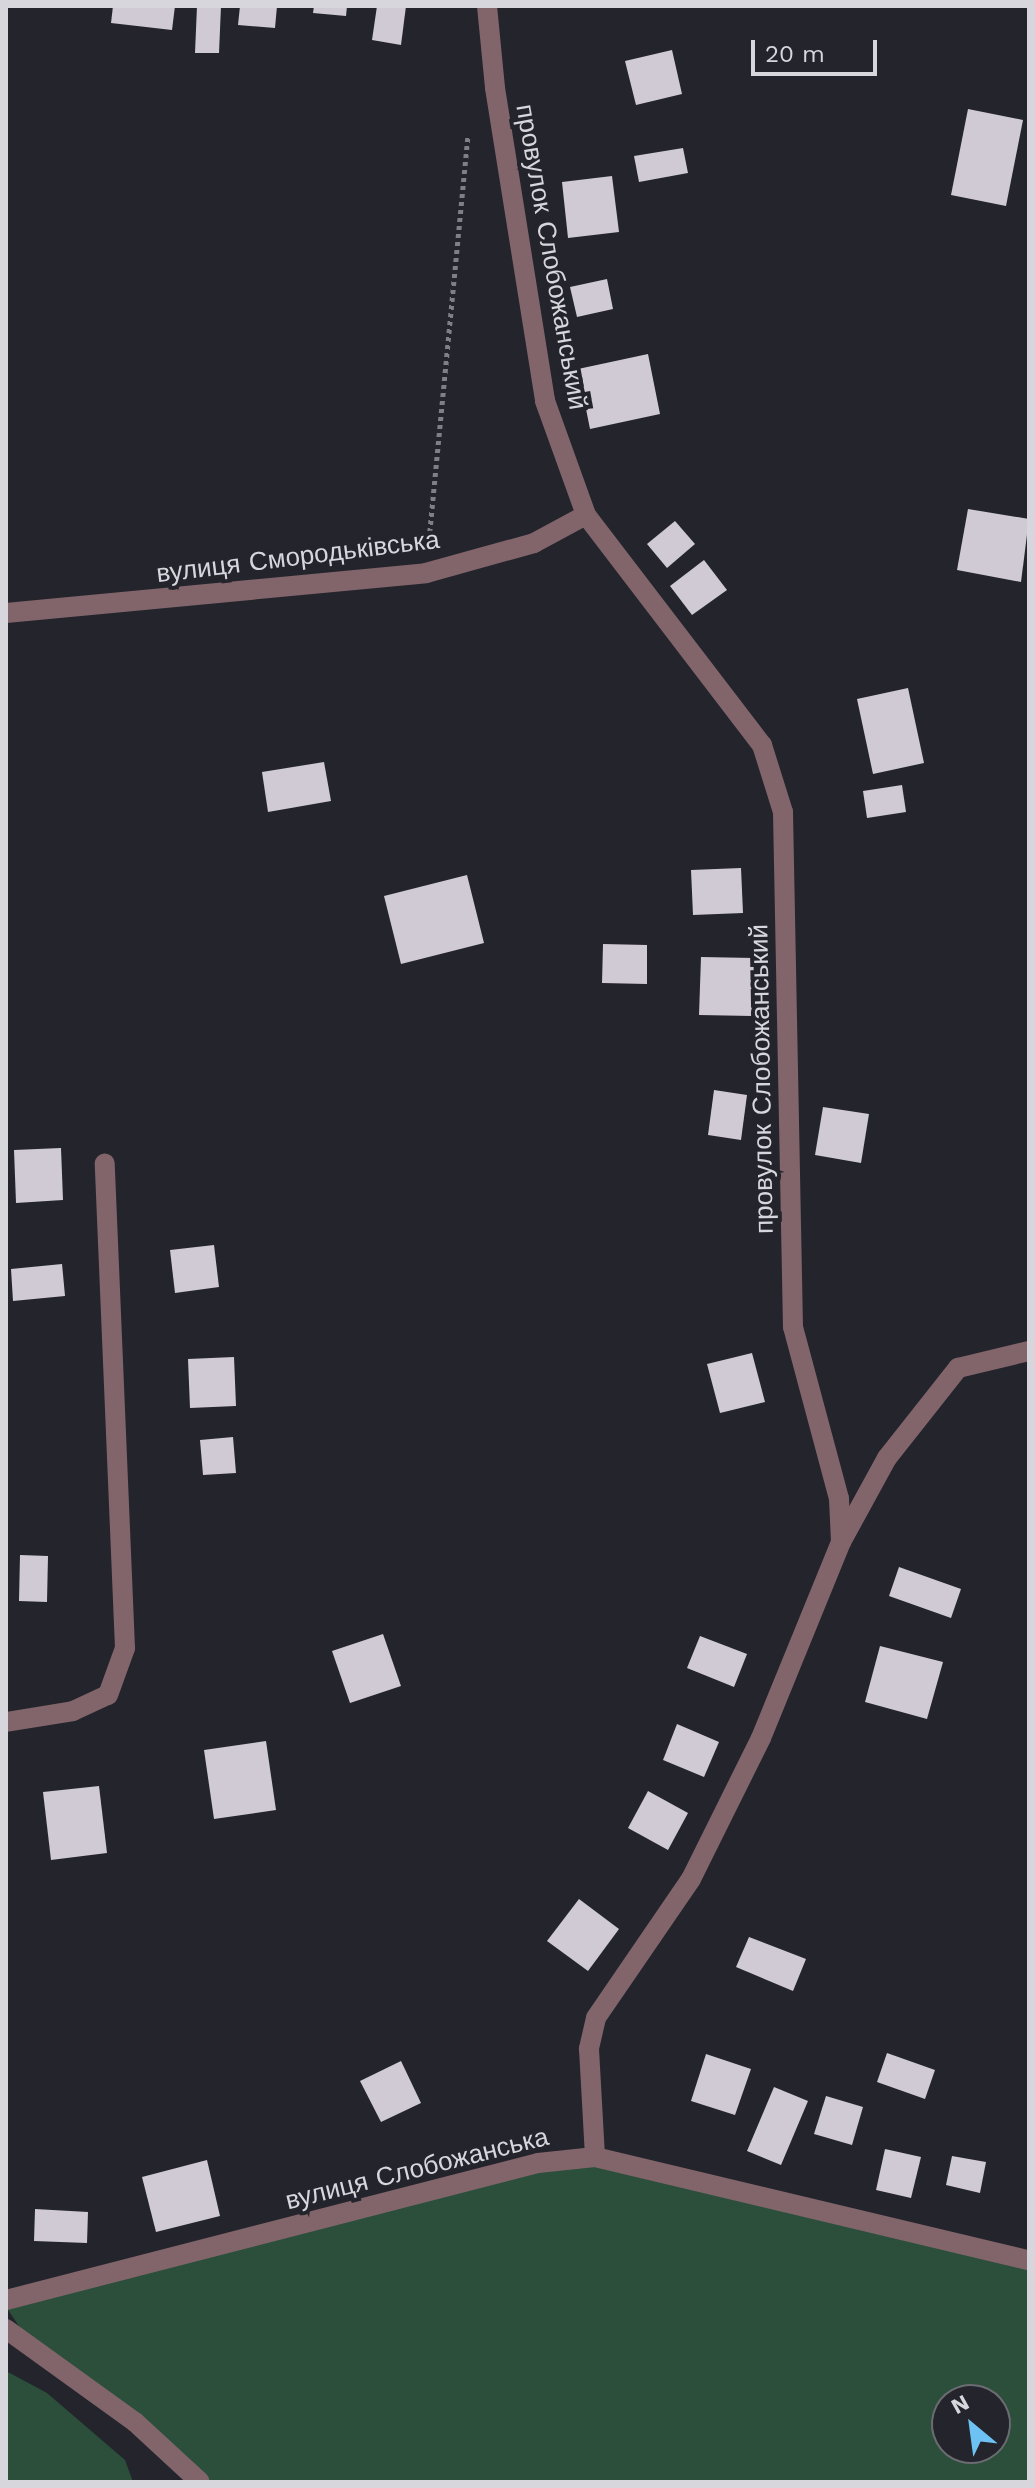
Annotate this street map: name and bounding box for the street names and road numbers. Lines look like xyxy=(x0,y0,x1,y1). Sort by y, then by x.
street label: провулок Слобожанський xyxy=(509,102,593,412)
street label: вулиця Смородьківська xyxy=(155,524,441,590)
street label: провулок Слобожанський xyxy=(744,924,780,1234)
street label: вулиця Слобожанська xyxy=(282,2121,552,2217)

